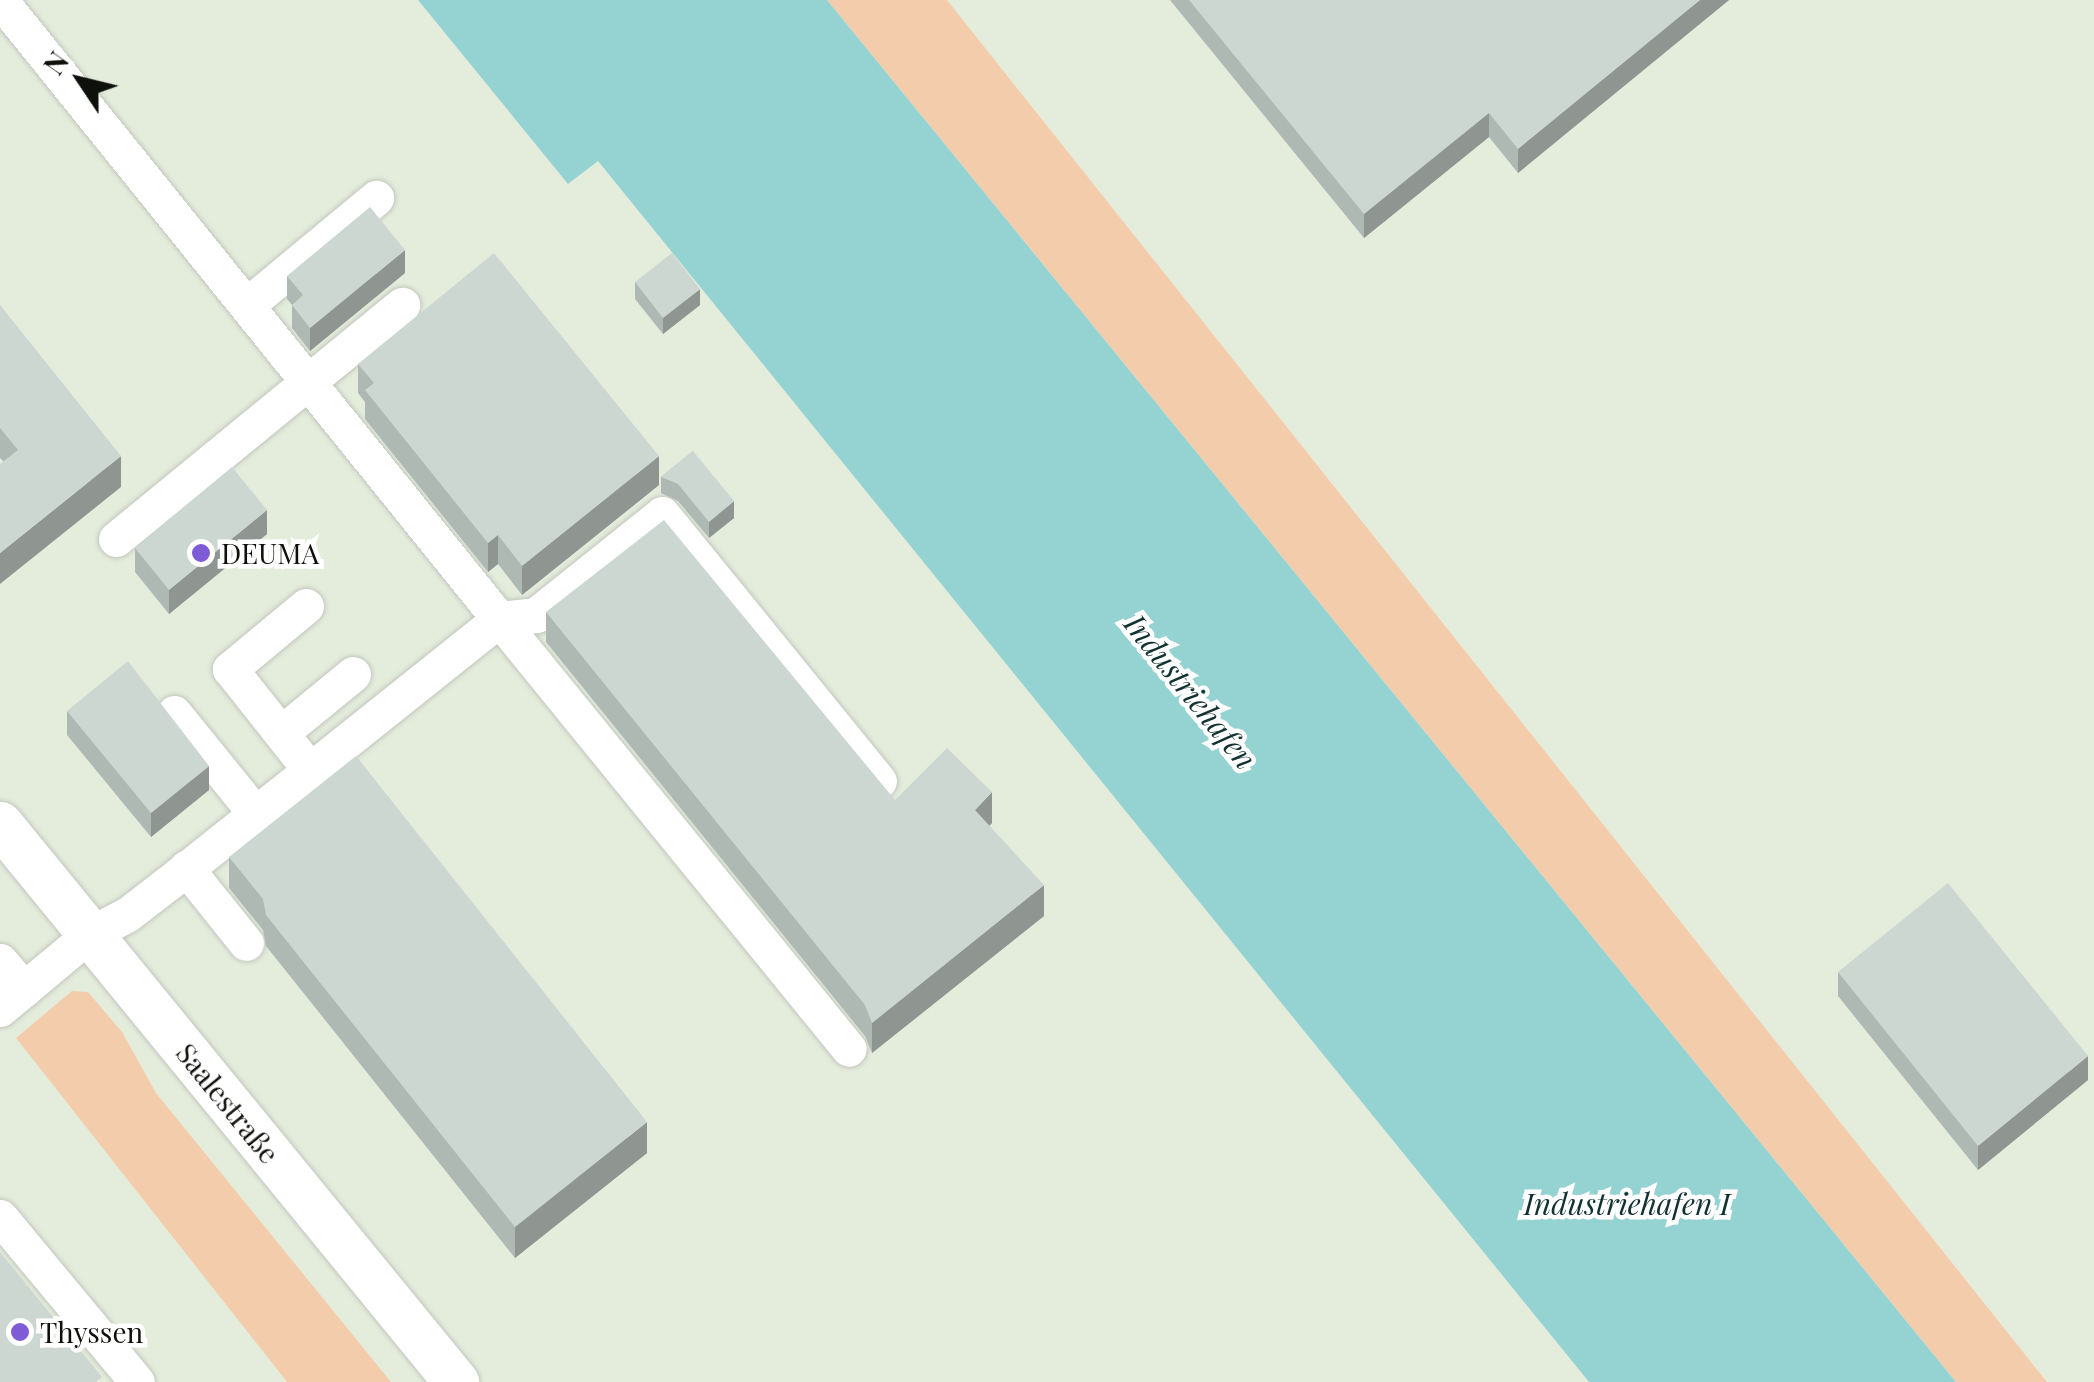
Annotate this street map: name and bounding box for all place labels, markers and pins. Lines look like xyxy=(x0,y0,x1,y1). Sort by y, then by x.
place label: DEUMA xyxy=(221,536,319,570)
marker: DEUMA xyxy=(190,542,212,564)
place label: Thyssen xyxy=(40,1315,143,1349)
marker: Thyssen xyxy=(9,1321,31,1343)

